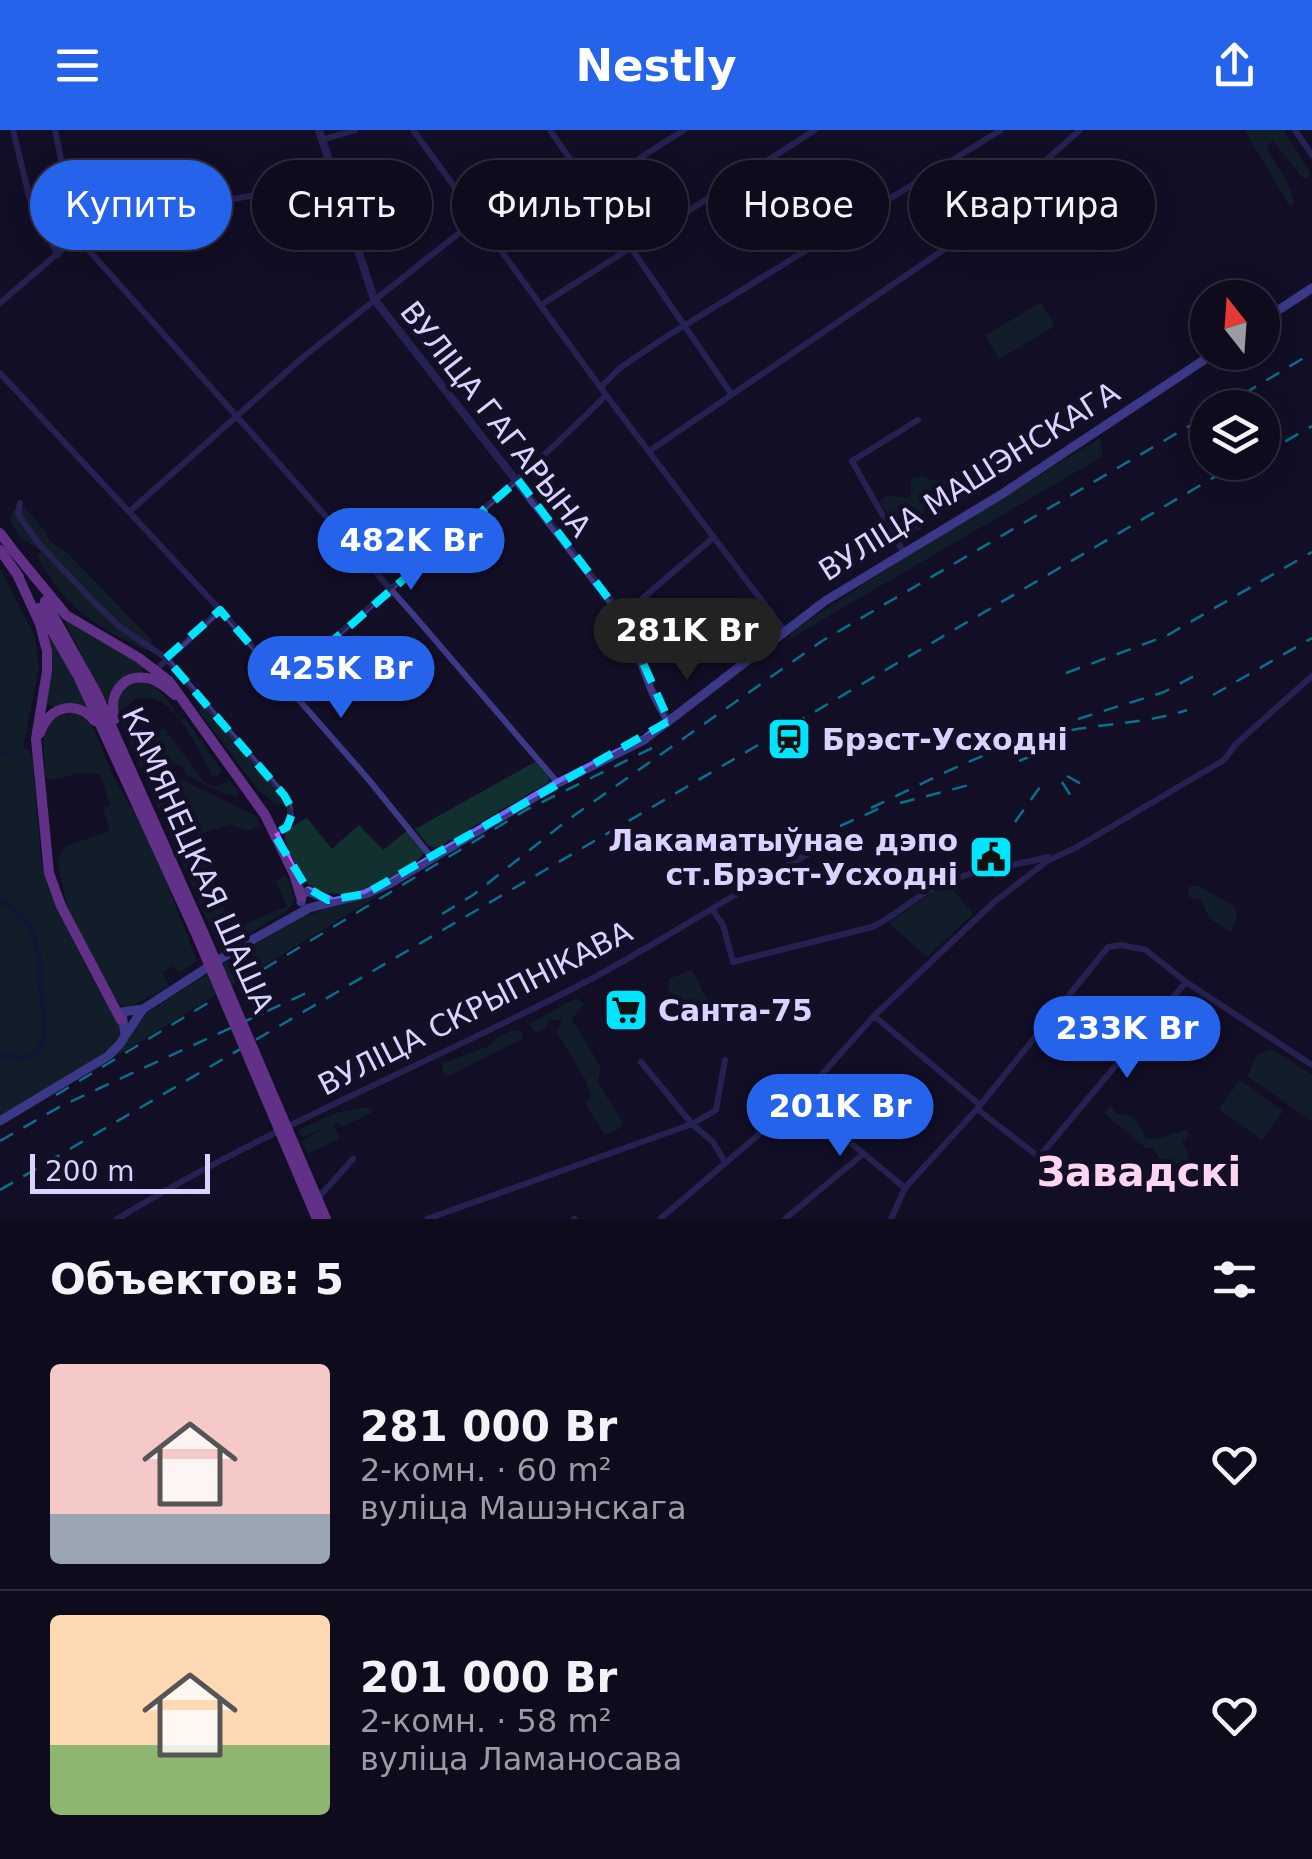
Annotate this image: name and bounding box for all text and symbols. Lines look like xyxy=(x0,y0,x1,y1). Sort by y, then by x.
icon: menu xyxy=(50,38,105,93)
icon: share xyxy=(1207,38,1262,93)
text: Nestly xyxy=(575,39,737,92)
chip: Купить xyxy=(30,160,232,250)
chip: Снять xyxy=(252,160,432,250)
chip: Фильтры xyxy=(452,160,688,250)
chip: Новое xyxy=(708,160,889,250)
chip: Квартира xyxy=(909,160,1155,250)
north arrow xyxy=(1190,280,1280,370)
map controls xyxy=(1190,280,1280,480)
street label: ВУЛІЦА ГАГАРЫНА xyxy=(393,294,599,544)
street label: ВУЛІЦА МАШЭНСКАГА xyxy=(813,374,1126,588)
button: layers xyxy=(1190,390,1280,480)
pin: 482K Br xyxy=(319,508,503,593)
text: 482K Br xyxy=(340,521,482,559)
pin: 281K Br xyxy=(595,598,779,683)
text: 281K Br xyxy=(616,611,758,649)
pin: 425K Br xyxy=(249,636,433,721)
text: 425K Br xyxy=(270,649,412,687)
street label: КАМЯНЕЦКАЯ ШАША xyxy=(115,702,281,1019)
station icon: Брэст-Усходні xyxy=(766,716,812,762)
place label: Брэст-Усходні xyxy=(822,722,1068,757)
place label: Лакаматыўнае дэпо ст.Брэст-Усходні xyxy=(608,823,958,892)
public building icon: Лакаматыўнае дэпо ст.Брэст-Усходні xyxy=(968,834,1014,880)
street label: ВУЛІЦА СКРЫПНІКАВА xyxy=(312,913,638,1102)
supermarket icon: Санта-75 xyxy=(603,987,649,1033)
place label: Санта-75 xyxy=(658,993,813,1028)
pin: 233K Br xyxy=(1035,996,1219,1081)
text: 233K Br xyxy=(1056,1009,1198,1047)
pin: 201K Br xyxy=(748,1074,932,1159)
text: 201K Br xyxy=(769,1087,911,1125)
scale bar xyxy=(30,1149,210,1194)
district label: Завадскі xyxy=(1037,1149,1241,1195)
text: 200 m xyxy=(45,1155,135,1188)
icon: filters xyxy=(1207,1252,1262,1307)
text: Объектов: 5 xyxy=(50,1255,344,1304)
text: 281 000 Br xyxy=(360,1402,617,1451)
icon: home xyxy=(130,1404,250,1524)
icon: heart xyxy=(1207,1437,1262,1492)
text: 2-комн. · 60 m² xyxy=(360,1451,611,1489)
text: вуліца Машэнскага xyxy=(360,1489,687,1527)
text: 201 000 Br xyxy=(360,1653,617,1702)
icon: home xyxy=(130,1655,250,1775)
icon: heart xyxy=(1207,1688,1262,1743)
text: 2-комн. · 58 m² xyxy=(360,1702,611,1740)
text: вуліца Ламаносава xyxy=(360,1740,682,1778)

